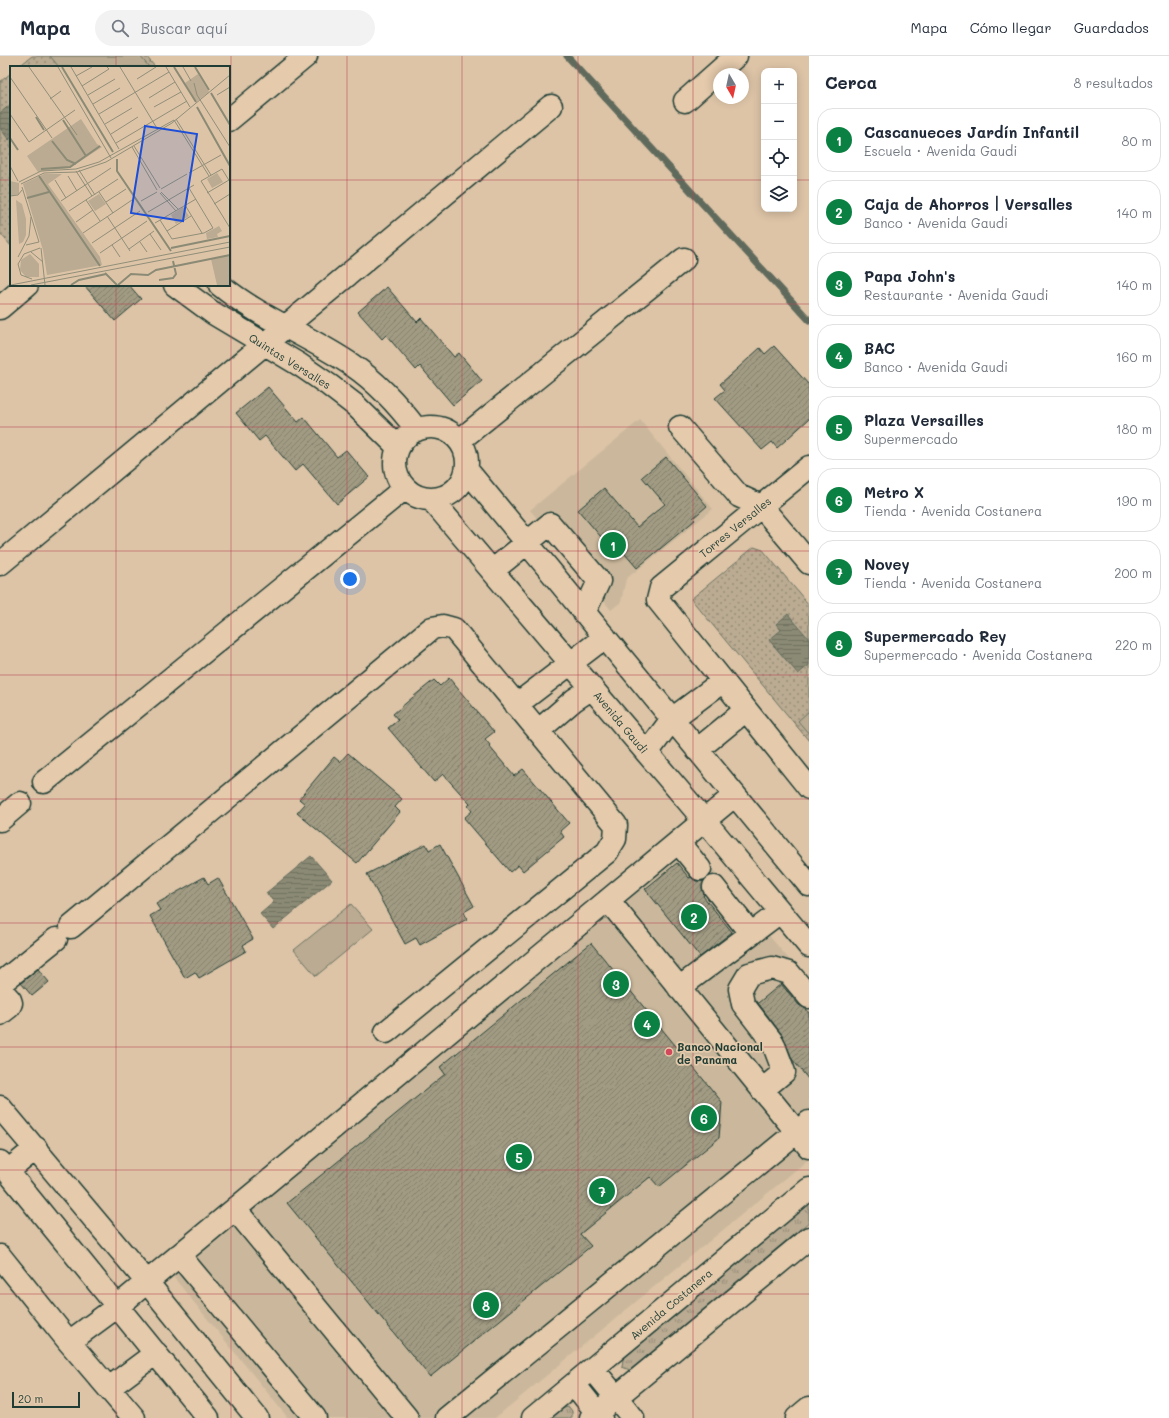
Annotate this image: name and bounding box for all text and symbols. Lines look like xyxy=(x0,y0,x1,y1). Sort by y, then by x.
search box xyxy=(95,10,375,46)
text: Mapa xyxy=(20,15,71,40)
icon: search xyxy=(109,17,131,39)
text: Buscar aquí xyxy=(141,18,228,38)
text: Mapa xyxy=(911,18,948,37)
text: Cómo llegar xyxy=(970,18,1052,37)
text: Guardados xyxy=(1074,18,1149,37)
inset map xyxy=(10,66,230,286)
north arrow xyxy=(713,68,749,104)
map controls xyxy=(761,68,797,212)
button: + xyxy=(761,68,797,104)
text: Cerca xyxy=(825,71,877,93)
text: 8 resultados xyxy=(1074,74,1153,91)
button: − xyxy=(761,104,797,140)
text: Cascanueces Jardín Infantil xyxy=(864,122,1079,142)
text: 1 xyxy=(836,132,842,149)
text: 80 m xyxy=(1122,132,1152,149)
button: locate xyxy=(761,140,797,176)
text: Escuela · Avenida Gaudi xyxy=(864,142,1017,159)
button: layers xyxy=(761,176,797,212)
text: Caja de Ahorros | Versalles xyxy=(864,194,1073,214)
text: 2 xyxy=(835,204,843,221)
text: 140 m xyxy=(1116,204,1152,221)
text: Banco · Avenida Gaudi xyxy=(864,214,1008,231)
text: Papa John's xyxy=(864,266,955,286)
text: 3 xyxy=(835,276,843,293)
text: 140 m xyxy=(1116,276,1152,293)
text: Restaurante · Avenida Gaudi xyxy=(864,286,1049,303)
street label: Quintas Versalles xyxy=(246,330,334,392)
text: BAC xyxy=(864,338,895,358)
text: 4 xyxy=(835,348,843,365)
text: 160 m xyxy=(1116,348,1152,365)
text: Banco · Avenida Gaudi xyxy=(864,358,1008,375)
text: Plaza Versailles xyxy=(864,410,984,430)
text: 5 xyxy=(835,420,843,437)
text: 180 m xyxy=(1116,420,1152,437)
text: Supermercado xyxy=(864,430,958,447)
text: Metro X xyxy=(864,482,924,502)
text: 6 xyxy=(835,492,843,509)
text: 190 m xyxy=(1116,492,1152,509)
street label: Torres Versalles xyxy=(696,493,774,561)
text: Tienda · Avenida Costanera xyxy=(864,502,1042,519)
pin: 1 xyxy=(600,530,626,560)
text: Novey xyxy=(864,554,910,574)
text: 7 xyxy=(835,564,843,581)
text: 200 m xyxy=(1114,564,1152,581)
your location xyxy=(340,569,360,589)
text: Tienda · Avenida Costanera xyxy=(864,574,1042,591)
text: Supermercado Rey xyxy=(864,626,1007,646)
text: 8 xyxy=(835,636,843,653)
text: 220 m xyxy=(1115,636,1152,653)
text: Supermercado · Avenida Costanera xyxy=(864,646,1093,663)
street label: Avenida Gaudi xyxy=(590,688,652,756)
pin: 2 xyxy=(681,902,707,932)
pin: 3 xyxy=(603,969,629,999)
pin: 4 xyxy=(634,1009,660,1039)
place label: Banco Nacional de Panama xyxy=(677,1039,763,1067)
marker: Banco Nacional de Panama xyxy=(664,1047,674,1057)
pin: 6 xyxy=(691,1103,717,1133)
pin: 5 xyxy=(506,1142,532,1172)
pin: 7 xyxy=(589,1176,615,1206)
street label: Avenida Costanera xyxy=(627,1265,715,1343)
pin: 8 xyxy=(473,1290,499,1320)
scale bar xyxy=(12,1390,80,1409)
text: 20 m xyxy=(18,1391,43,1406)

